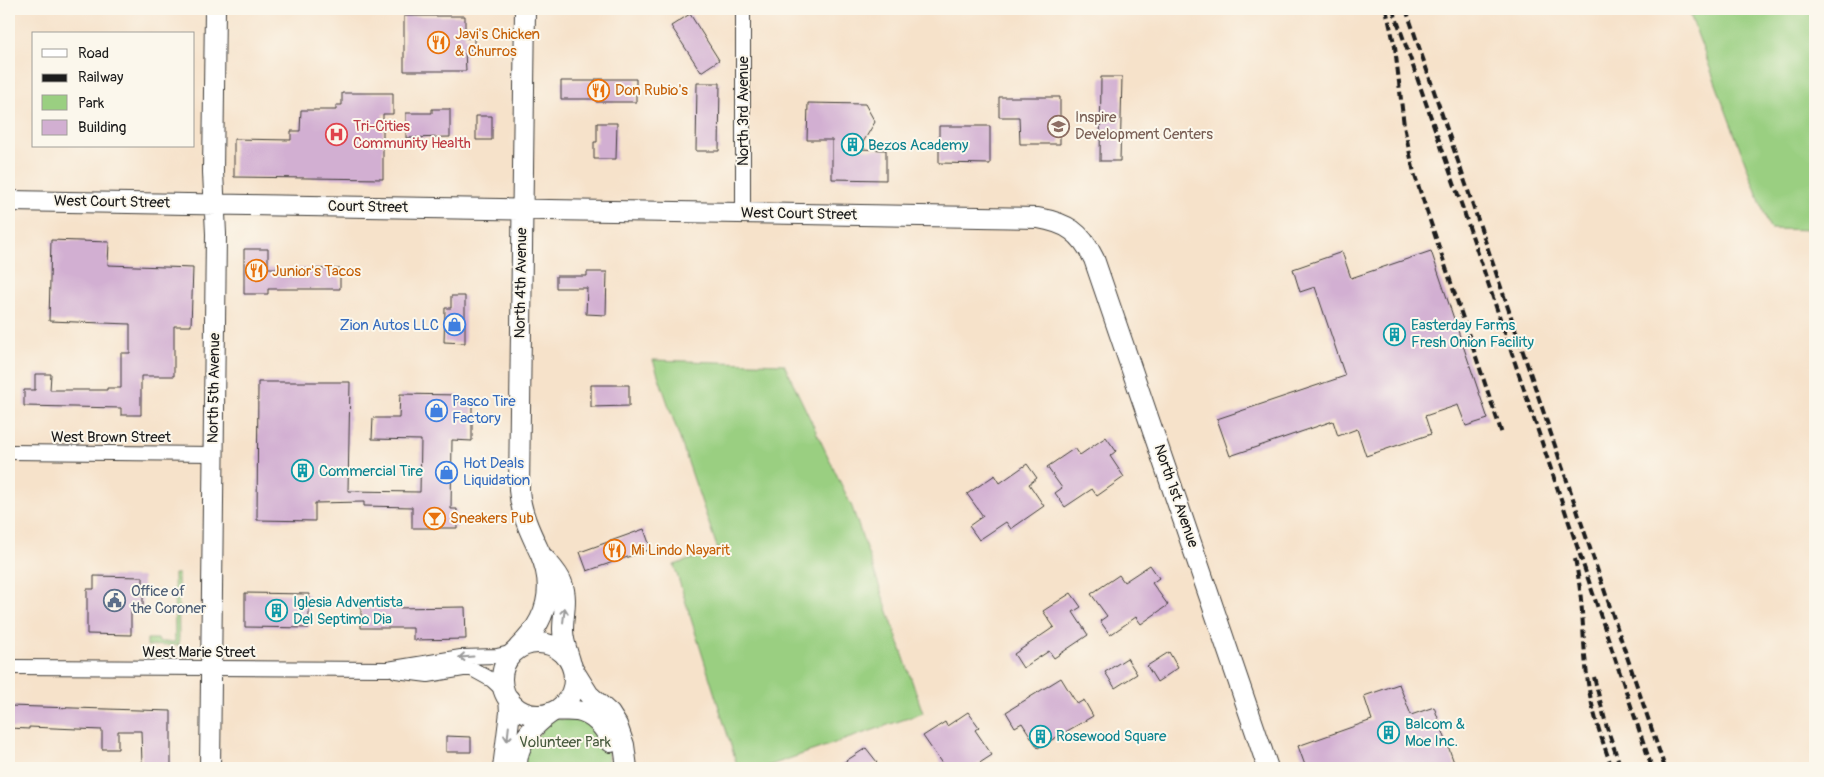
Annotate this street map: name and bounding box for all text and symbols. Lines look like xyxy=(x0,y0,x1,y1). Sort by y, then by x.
place label: Javi's Chicken & Churros xyxy=(455,25,540,61)
restaurant icon: Javi's Chicken & Churros xyxy=(427,31,451,55)
legend xyxy=(32,32,195,148)
text: Road xyxy=(78,44,109,63)
street label: North 3rd Avenue xyxy=(734,55,753,166)
text: Railway xyxy=(78,68,124,87)
restaurant icon: Don Rubio's xyxy=(587,78,611,102)
place label: Don Rubio's xyxy=(615,81,688,100)
text: Park xyxy=(78,94,105,113)
place label: Inspire Development Centers xyxy=(1075,108,1213,144)
school or university icon: Inspire Development Centers xyxy=(1047,114,1071,138)
place label: Tri-Cities Community Health xyxy=(353,117,471,153)
text: Building xyxy=(78,118,126,137)
hospital icon: Tri-Cities Community Health xyxy=(325,123,349,147)
building icon: Bezos Academy xyxy=(840,133,864,157)
place label: Bezos Academy xyxy=(868,136,969,155)
street label: West Court Street xyxy=(54,191,171,213)
street label: Court Street xyxy=(328,197,409,217)
street label: West Court Street xyxy=(741,203,858,225)
street label: North 4th Avenue xyxy=(511,227,531,339)
restaurant icon: Junior's Tacos xyxy=(244,259,268,283)
place label: Junior's Tacos xyxy=(272,262,361,281)
shop icon: Zion Autos LLC xyxy=(443,313,467,337)
place label: Zion Autos LLC xyxy=(340,316,439,335)
place label: Easterday Farms Fresh Onion Facility xyxy=(1411,316,1534,352)
building icon: Easterday Farms Fresh Onion Facility xyxy=(1383,322,1407,346)
street label: North 5th Avenue xyxy=(204,332,224,443)
place label: Pasco Tire Factory xyxy=(452,392,516,428)
shop icon: Pasco Tire Factory xyxy=(424,398,448,422)
street label: West Brown Street xyxy=(51,428,172,447)
street label: North 1st Avenue xyxy=(1149,442,1203,551)
place label: Hot Deals Liquidation xyxy=(463,454,530,490)
building icon: Commercial Tire xyxy=(291,459,315,483)
shop icon: Hot Deals Liquidation xyxy=(435,460,459,484)
place label: Commercial Tire xyxy=(319,462,423,481)
bar icon: Sneakers Pub xyxy=(422,506,446,530)
place label: Sneakers Pub xyxy=(450,509,534,528)
restaurant icon: Mi Lindo Nayarit xyxy=(603,538,627,562)
place label: Mi Lindo Nayarit xyxy=(631,541,731,560)
place label: Office of the Coroner xyxy=(130,582,207,618)
public building icon: Office of the Coroner xyxy=(103,588,127,612)
place label: Iglesia Adventista Del Septimo Dia xyxy=(293,593,403,629)
building icon: Iglesia Adventista Del Septimo Dia xyxy=(265,599,289,623)
one-way arrow xyxy=(559,608,569,624)
street label: West Marie Street xyxy=(142,643,257,662)
one-way arrow xyxy=(458,652,474,661)
place label: Balcom & Moe Inc. xyxy=(1405,715,1465,751)
building icon: Balcom & Moe Inc. xyxy=(1377,721,1401,745)
building icon: Rosewood Square xyxy=(1028,724,1052,748)
one-way arrow xyxy=(503,726,513,742)
place label: Rosewood Square xyxy=(1056,727,1167,746)
park label: Volunteer Park xyxy=(519,733,612,752)

